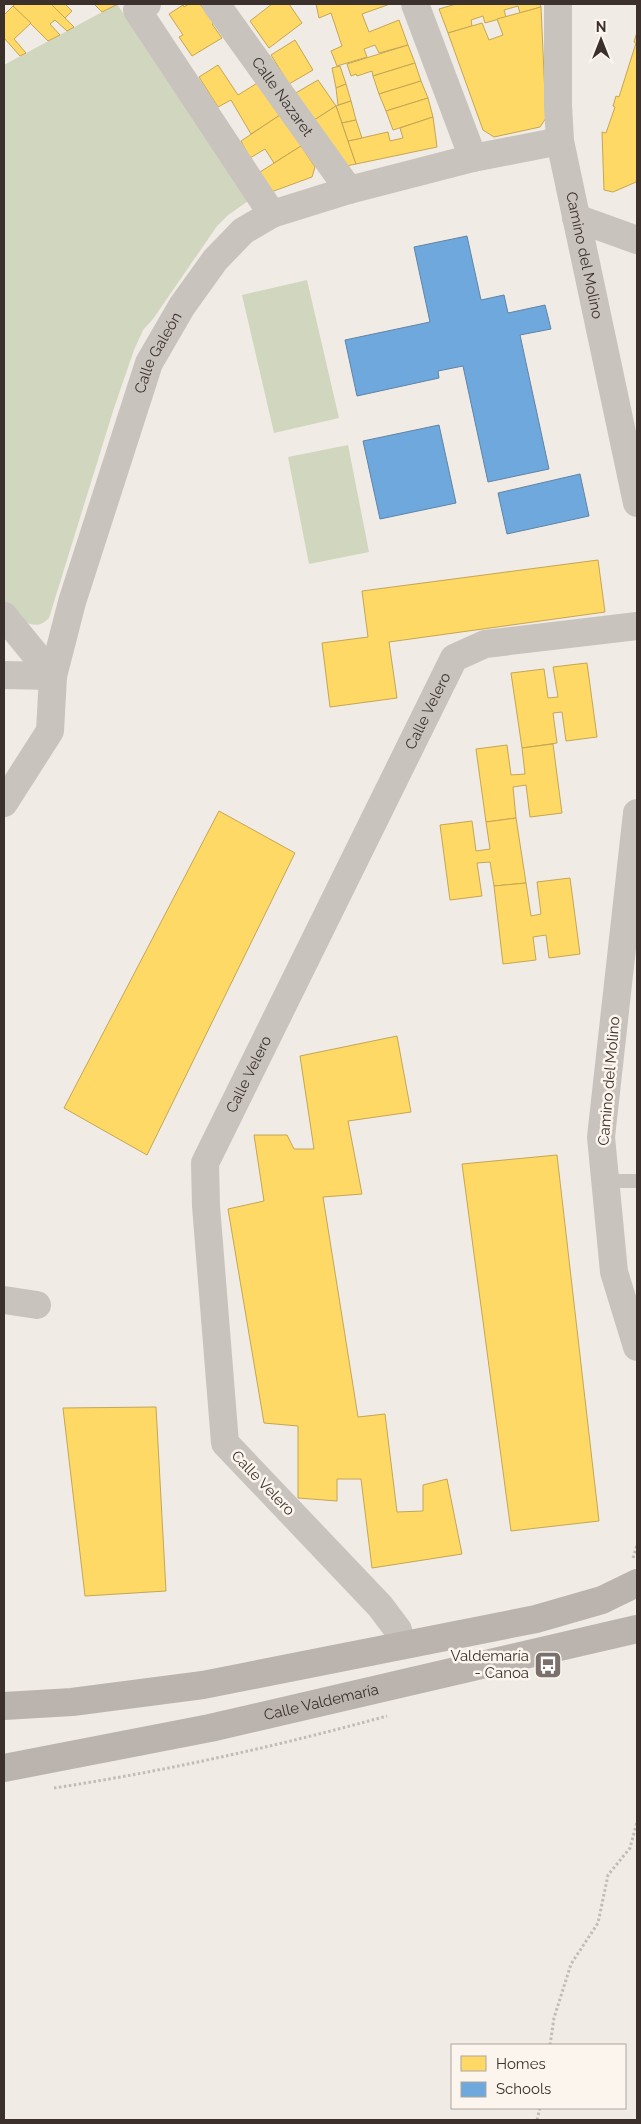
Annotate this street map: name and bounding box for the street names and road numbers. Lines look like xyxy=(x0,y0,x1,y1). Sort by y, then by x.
street label: Calle Nazaret xyxy=(248,54,317,140)
street label: Camino del Molino xyxy=(562,190,607,321)
street label: Calle Galeón xyxy=(131,309,186,396)
street label: Calle Velero xyxy=(401,669,454,752)
street label: Camino del Molino xyxy=(594,1016,624,1146)
street label: Calle Velero xyxy=(222,1033,275,1116)
street label: Calle Velero xyxy=(227,1447,299,1519)
street label: Calle Valdemaría xyxy=(262,1680,380,1724)

